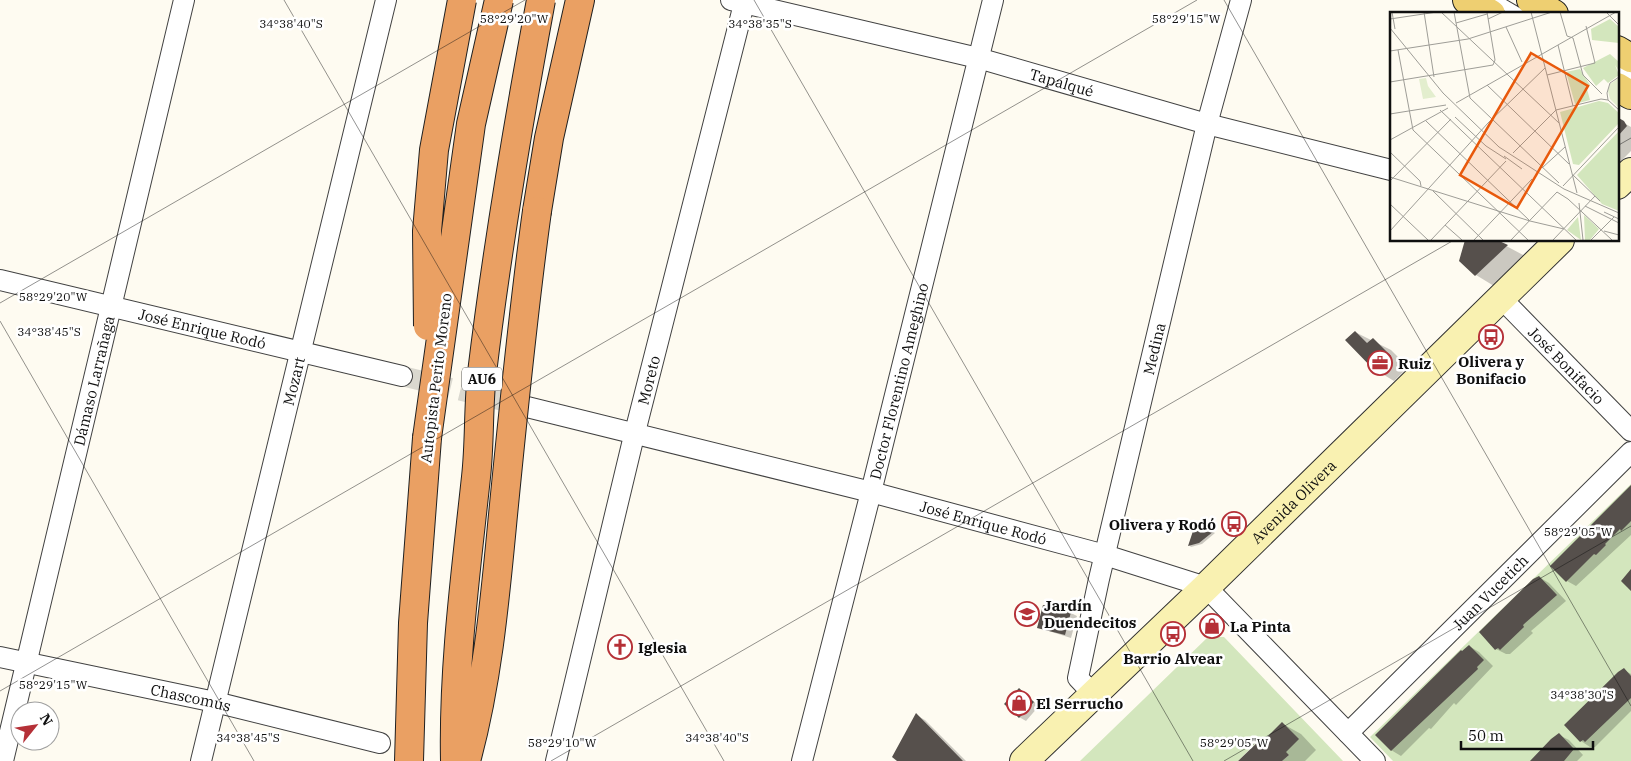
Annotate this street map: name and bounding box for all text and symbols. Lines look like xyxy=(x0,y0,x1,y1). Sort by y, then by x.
text: 58°29'20"W xyxy=(480,11,549,26)
text: 58°29'15"W xyxy=(1152,11,1221,26)
inset map xyxy=(1390,12,1618,241)
text: 34°38'40"S xyxy=(259,16,323,31)
text: 34°38'35"S xyxy=(728,16,792,31)
street label: Tapalqué xyxy=(1028,64,1096,100)
street label: Doctor Florentino Ameghino xyxy=(865,281,932,481)
text: 58°29'20"W xyxy=(19,289,88,304)
street label: Autopista Perito Moreno xyxy=(416,292,456,464)
street label: José Enrique Rodó xyxy=(137,304,268,353)
street label: Dámaso Larrañaga xyxy=(69,314,118,448)
street label: Medina xyxy=(1138,321,1169,376)
street label: José Bonifacio xyxy=(1525,322,1609,408)
text: 34°38'45"S xyxy=(17,324,81,339)
bus stop icon: Olivera y Bonifacio xyxy=(1478,324,1504,350)
office icon: Ruiz xyxy=(1367,350,1393,376)
place label: Olivera y Bonifacio xyxy=(1456,352,1526,388)
street label: Moreto xyxy=(633,353,664,407)
place label: Ruiz xyxy=(1398,354,1432,373)
street label: Mozart xyxy=(278,355,308,407)
road number: AU6 xyxy=(462,368,502,390)
street label: Avenida Olivera xyxy=(1247,456,1340,547)
street label: José Enrique Rodó xyxy=(918,496,1049,548)
bus stop icon: Olivera y Rodó xyxy=(1221,511,1247,537)
place label: Olivera y Rodó xyxy=(1109,515,1216,534)
text: 58°29'05"W xyxy=(1544,524,1613,539)
street label: Juan Vucetich xyxy=(1448,550,1532,634)
place label: Jardín Duendecitos xyxy=(1044,596,1136,632)
school or university icon: Jardín Duendecitos xyxy=(1014,601,1040,627)
shop icon: La Pinta xyxy=(1199,613,1225,639)
place label: La Pinta xyxy=(1230,617,1291,636)
bus stop icon: Barrio Alvear xyxy=(1160,621,1186,647)
church icon: Iglesia xyxy=(607,634,633,660)
place label: Iglesia xyxy=(638,638,687,657)
place label: Barrio Alvear xyxy=(1123,649,1223,668)
text: 58°29'15"W xyxy=(19,677,88,692)
street label: Chascomús xyxy=(149,679,233,715)
text: 34°38'30"S xyxy=(1550,687,1614,702)
shop icon: El Serrucho xyxy=(1006,690,1032,716)
place label: El Serrucho xyxy=(1036,694,1124,713)
north arrow xyxy=(10,701,60,751)
text: N xyxy=(36,710,57,729)
scale bar xyxy=(1461,718,1594,750)
text: 50 m xyxy=(1468,726,1504,745)
text: 34°38'45"S xyxy=(216,730,280,745)
text: 34°38'40"S xyxy=(685,730,749,745)
text: 58°29'10"W xyxy=(528,735,597,750)
text: 58°29'05"W xyxy=(1200,735,1269,750)

